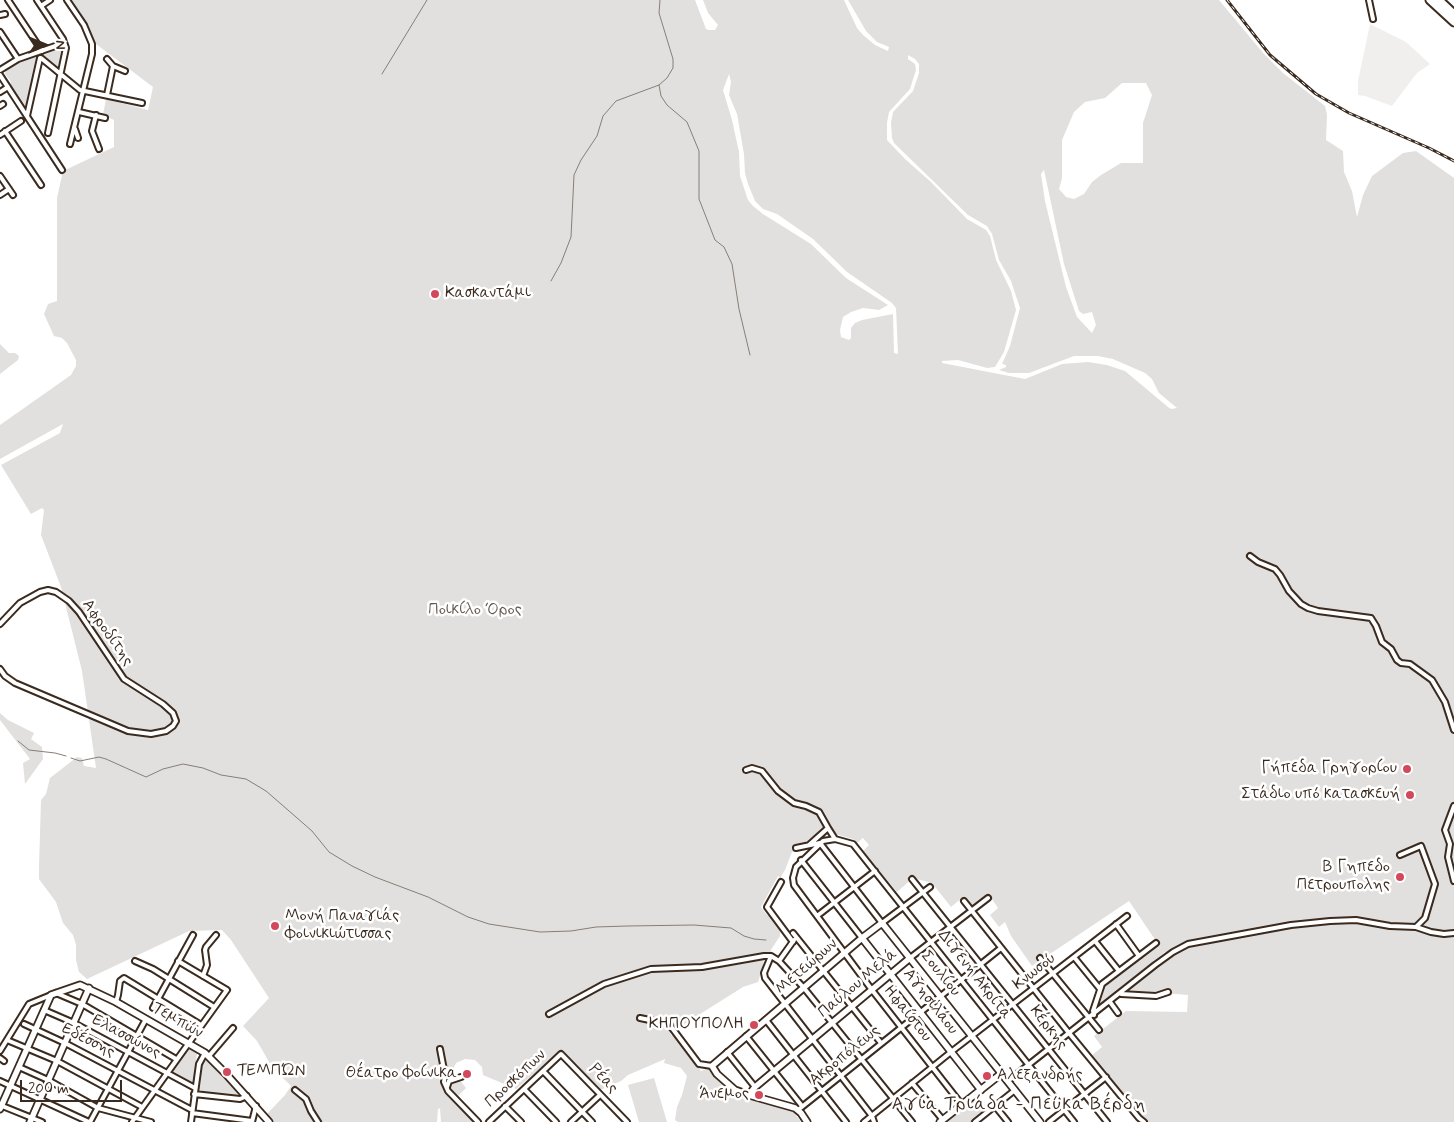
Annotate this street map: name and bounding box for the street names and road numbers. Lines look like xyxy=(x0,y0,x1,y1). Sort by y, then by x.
street label: Αφροδίτης xyxy=(77,596,137,670)
street label: Διγενή Ακρίτα xyxy=(933,926,1015,1024)
street label: Μετεώρων xyxy=(772,935,842,999)
street label: Παύλου Μελά xyxy=(815,945,901,1023)
street label: Σουλίου xyxy=(916,947,964,1001)
street label: Κνωσού xyxy=(1009,949,1061,995)
street label: Αγησιλάου xyxy=(898,965,962,1039)
street label: Ηφαίστου xyxy=(879,982,935,1046)
street label: Τεμπών xyxy=(148,999,206,1043)
street label: Κέρκης xyxy=(1025,1002,1071,1054)
street label: Ελασσώνος xyxy=(88,1011,164,1063)
street label: Εδέσσης xyxy=(58,1019,118,1063)
street label: Ακροπόλεως xyxy=(806,1022,884,1090)
street label: Προσκόπων xyxy=(482,1046,550,1112)
street label: Ρέας xyxy=(584,1060,622,1098)

